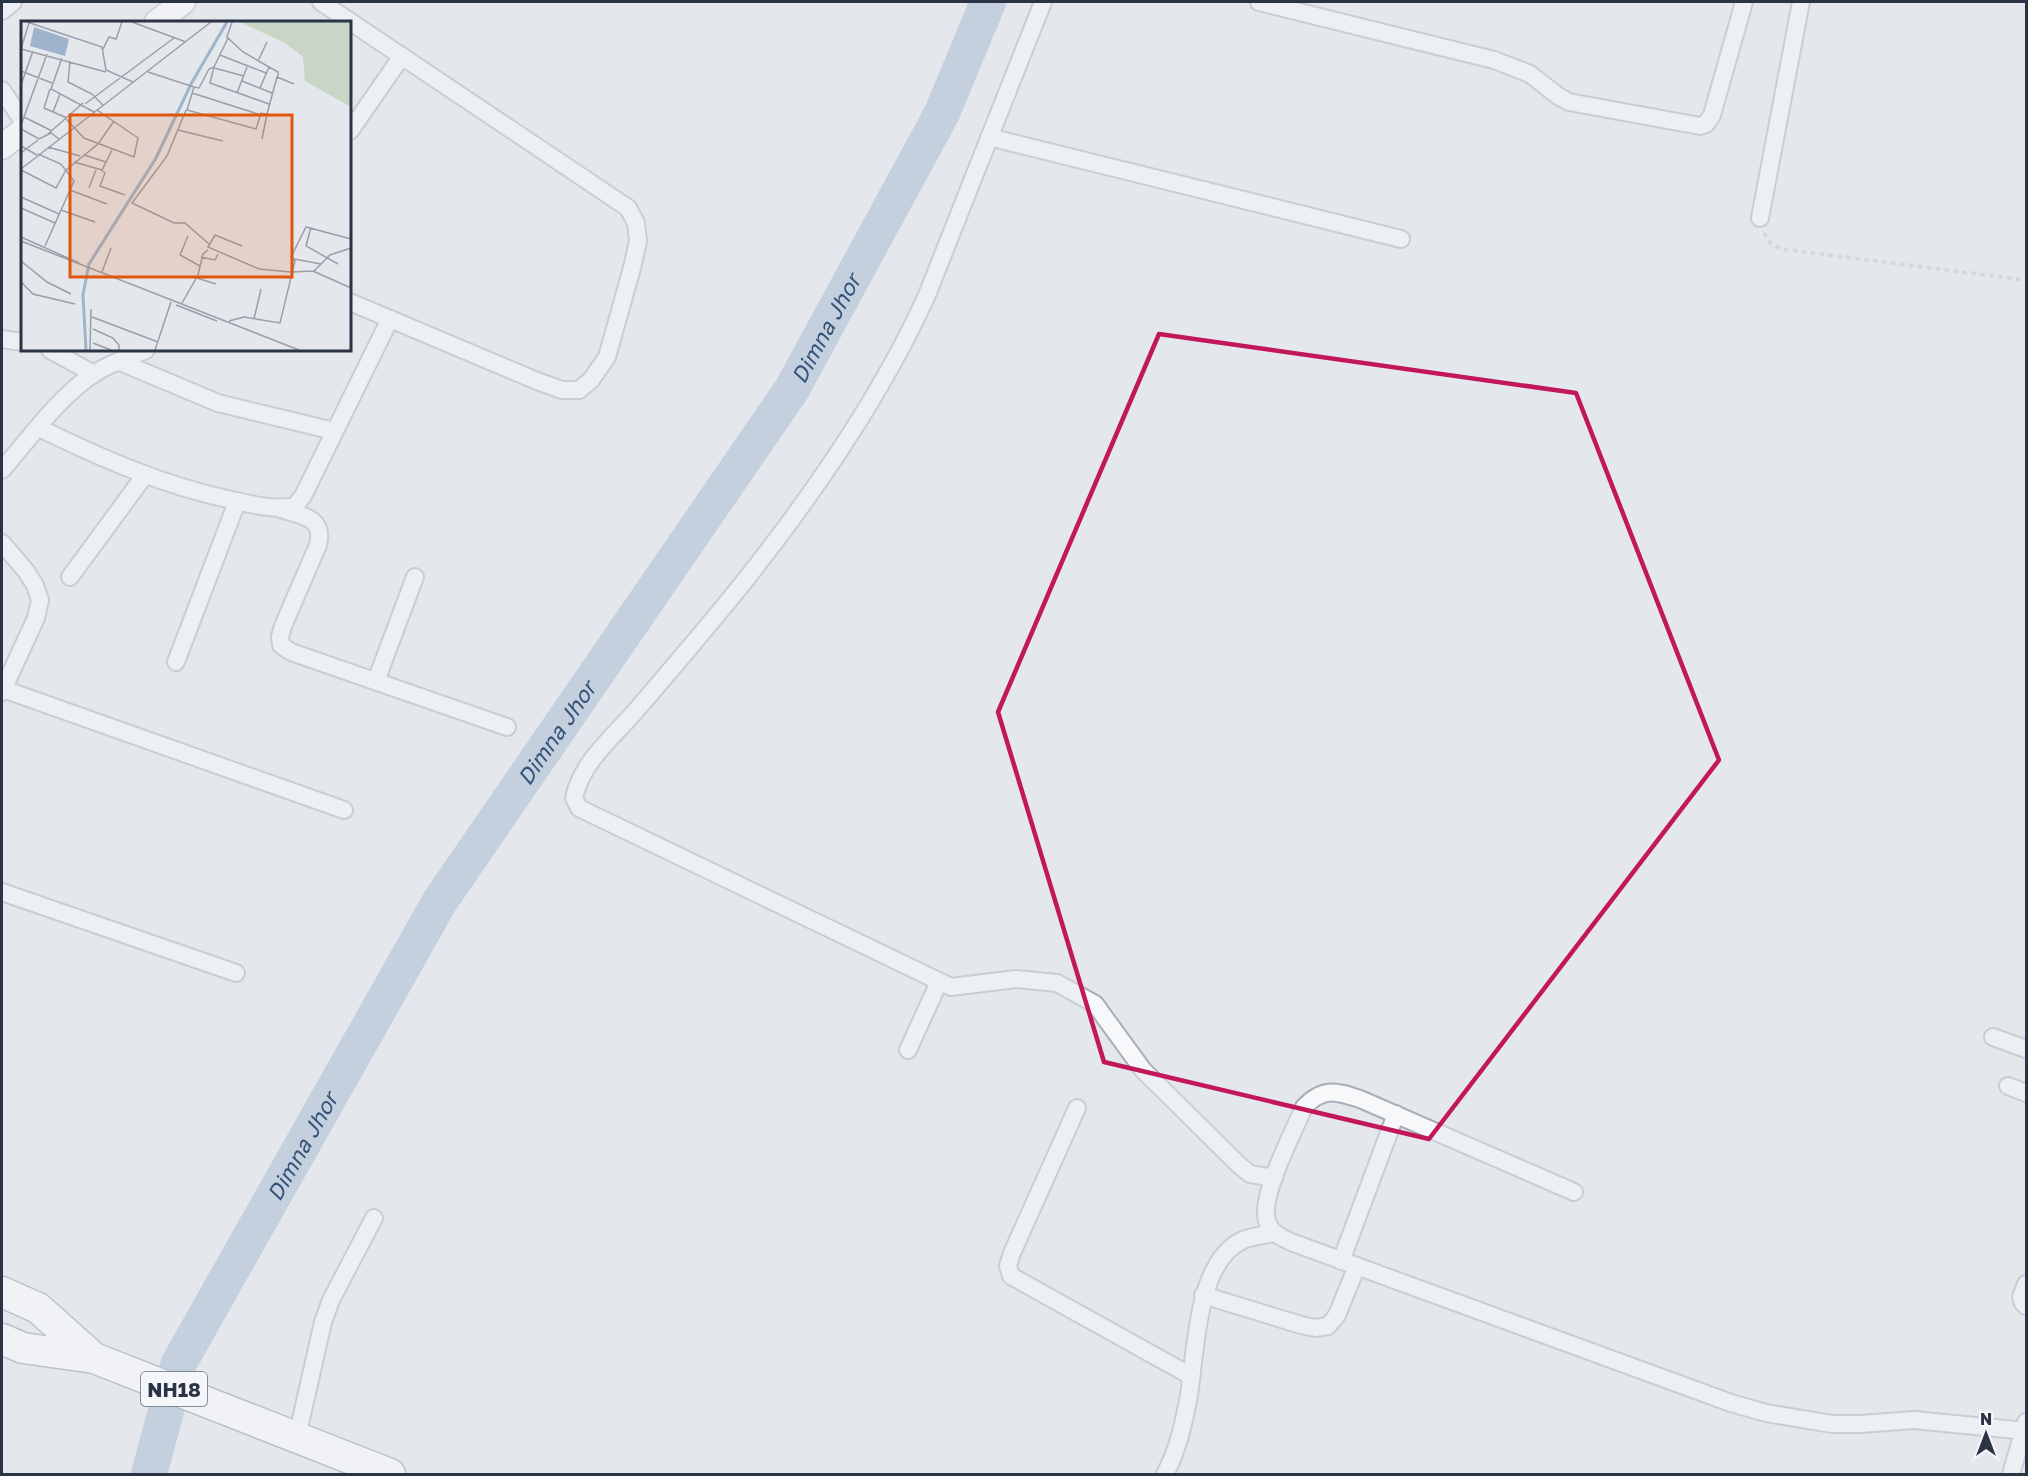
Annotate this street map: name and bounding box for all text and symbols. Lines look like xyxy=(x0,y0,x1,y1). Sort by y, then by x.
inset map xyxy=(21,21,351,351)
water label: Dimna Jhor xyxy=(785,266,867,387)
water label: Dimna Jhor xyxy=(511,673,603,790)
water label: Dimna Jhor xyxy=(260,1084,344,1205)
road number: NH18 xyxy=(141,1372,207,1406)
north arrow xyxy=(1956,1404,2016,1464)
text: N xyxy=(1980,1409,1992,1429)

